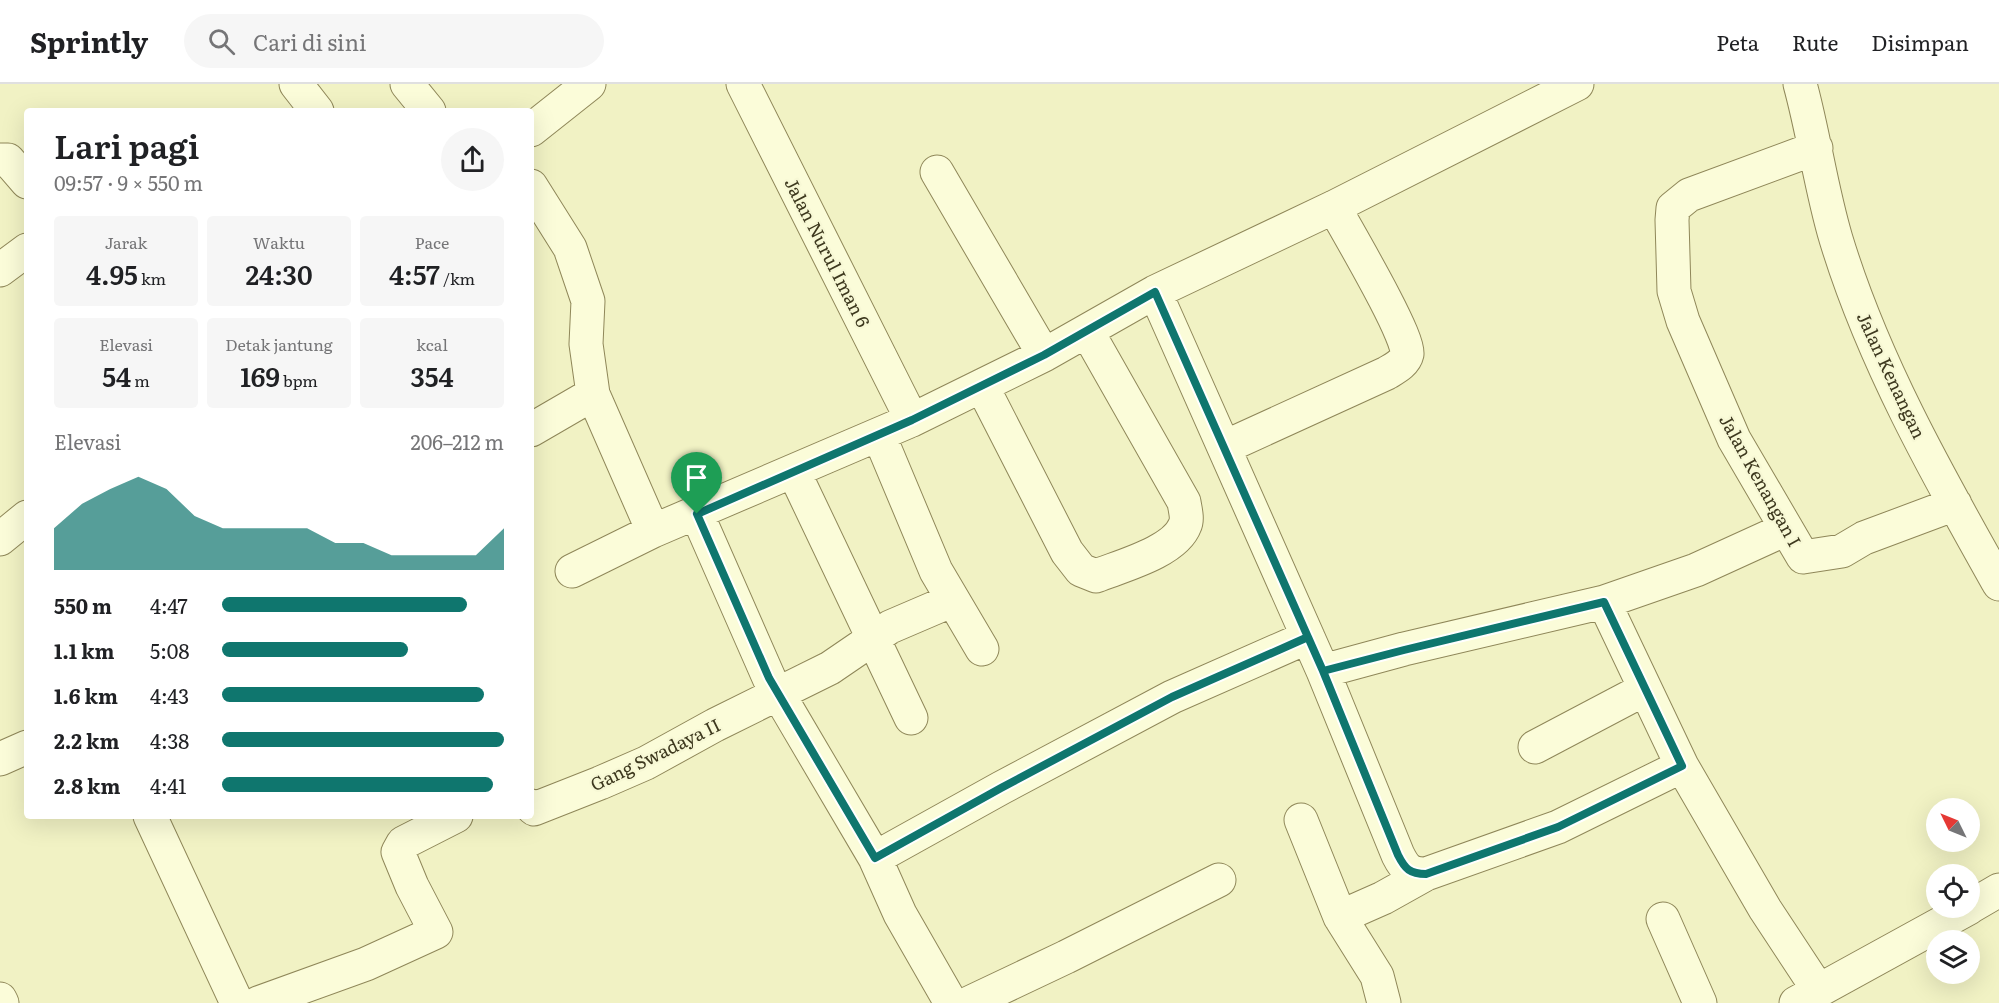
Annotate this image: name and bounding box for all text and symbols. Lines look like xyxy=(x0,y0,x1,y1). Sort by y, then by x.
search box xyxy=(184,14,604,68)
text: Sprintly xyxy=(30,20,148,62)
icon: search xyxy=(205,25,238,58)
text: Cari di sini xyxy=(253,25,366,58)
text: Peta xyxy=(1716,26,1759,57)
text: Rute xyxy=(1792,26,1838,57)
text: Disimpan xyxy=(1871,26,1969,57)
text: Lari pagi xyxy=(54,120,199,169)
button: share xyxy=(441,128,504,191)
text: 09:57 · 9 × 550 m xyxy=(54,167,203,197)
street label: Jalan Nurul Iman 6 xyxy=(779,172,878,332)
text: Jarak xyxy=(105,230,147,254)
text: Waktu xyxy=(253,230,305,254)
text: Pace xyxy=(415,230,449,254)
text: 4.95 xyxy=(86,254,138,293)
text: 24:30 xyxy=(245,254,313,293)
text: 4:57 xyxy=(389,254,440,293)
text: km xyxy=(138,266,166,290)
text: /km xyxy=(440,266,475,290)
street label: Jalan Kenangan xyxy=(1851,307,1933,443)
text: Elevasi xyxy=(99,332,153,356)
text: Detak jantung xyxy=(225,332,333,356)
text: kcal xyxy=(416,332,448,356)
text: 54 xyxy=(102,356,131,395)
text: 169 xyxy=(240,356,280,395)
text: 354 xyxy=(410,356,454,395)
text: m xyxy=(131,368,150,392)
text: bpm xyxy=(280,368,318,392)
street label: Jalan Kenangan I xyxy=(1713,409,1809,551)
text: Elevasi xyxy=(54,426,121,456)
text: 206–212 m xyxy=(411,426,504,456)
pin xyxy=(671,452,722,514)
icon: arrive xyxy=(680,461,713,494)
text: 550 m xyxy=(54,590,112,620)
text: 4:47 xyxy=(150,590,188,620)
text: 1.1 km xyxy=(54,635,114,665)
text: 5:08 xyxy=(150,635,189,665)
text: 1.6 km xyxy=(54,680,118,710)
text: 4:43 xyxy=(150,680,189,710)
street label: Gang Swadaya II xyxy=(585,711,725,797)
text: 2.2 km xyxy=(54,725,119,755)
text: 4:38 xyxy=(150,725,189,755)
text: 2.8 km xyxy=(54,770,120,800)
text: 4:41 xyxy=(150,770,186,800)
north arrow xyxy=(1926,798,1980,852)
map controls xyxy=(1926,798,1980,984)
button: locate xyxy=(1926,864,1980,918)
button: layers xyxy=(1926,930,1980,984)

